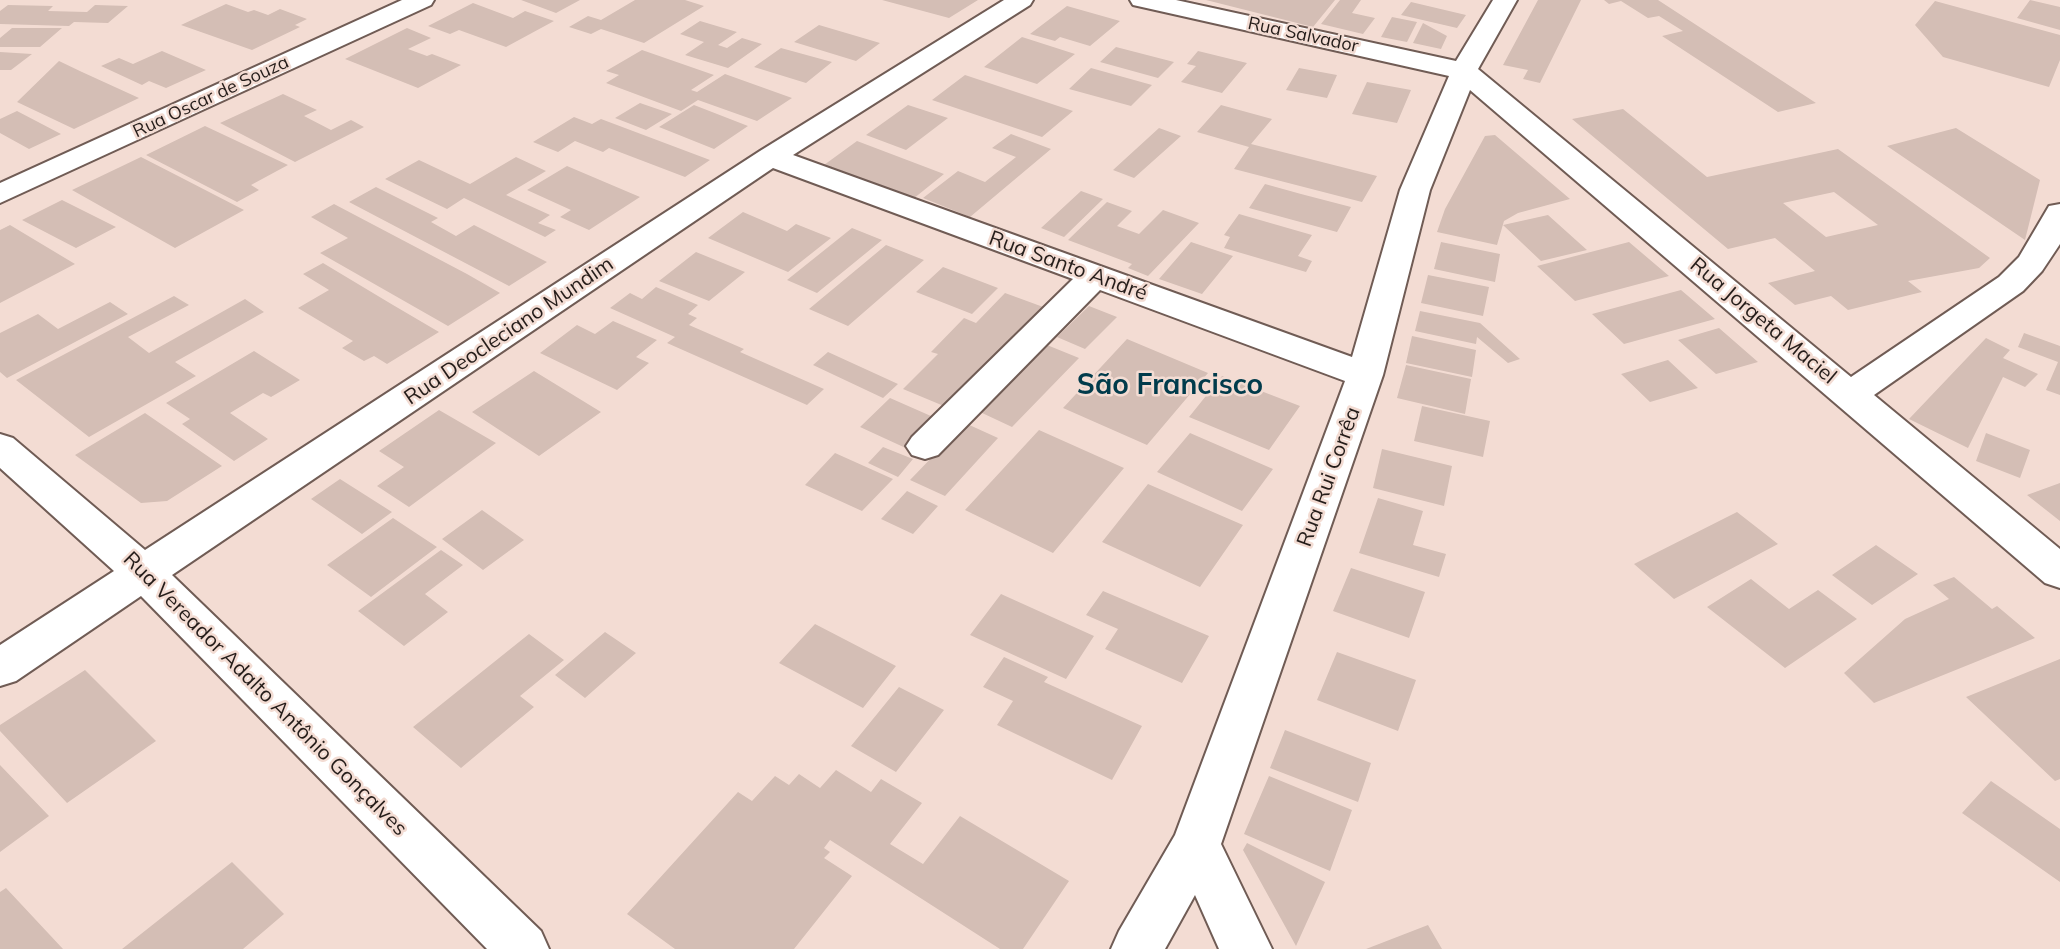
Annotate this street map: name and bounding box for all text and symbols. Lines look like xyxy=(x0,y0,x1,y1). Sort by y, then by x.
street label: Rua Salvador xyxy=(1246,13,1360,57)
street label: Rua Oscar de Souza xyxy=(130,51,292,143)
street label: Rua Santo André xyxy=(985,226,1151,306)
street label: Rua Deocleciano Mundim xyxy=(400,252,618,410)
street label: Rua Jorgeta Maciel xyxy=(1685,253,1841,389)
district label: São Francisco xyxy=(1077,369,1263,403)
street label: Rua Rui Corrêa xyxy=(1292,404,1366,550)
street label: Rua Vereador Adalto Antônio Gonçalves xyxy=(118,547,412,841)

